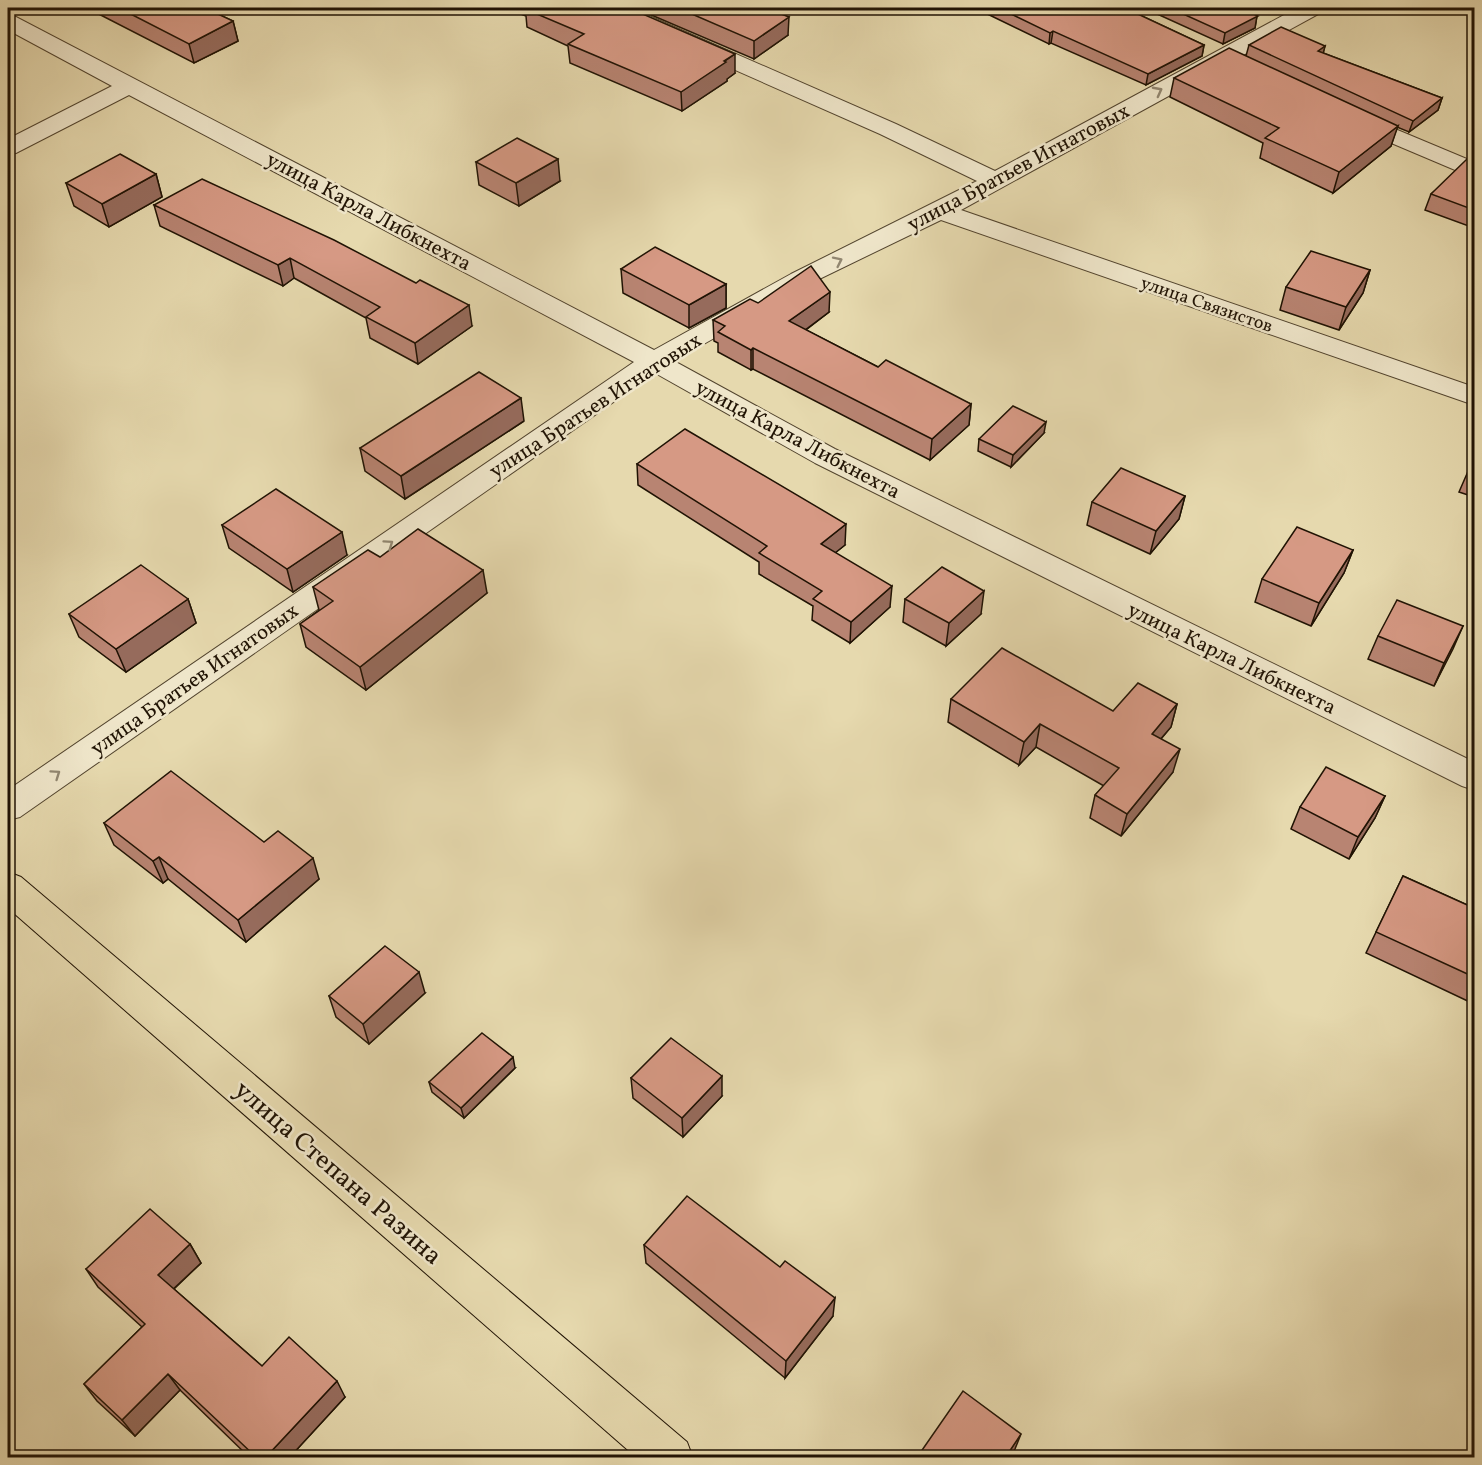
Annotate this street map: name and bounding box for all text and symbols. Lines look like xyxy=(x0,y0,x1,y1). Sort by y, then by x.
one-way arrow xyxy=(1152,87,1163,98)
street label: улица Братьев Игнатовых xyxy=(902,97,1135,239)
street label: улица Карла Либкнехта xyxy=(260,146,476,279)
one-way arrow xyxy=(831,257,842,268)
street label: улица Связистов xyxy=(1137,271,1276,340)
street label: улица Братьев Игнатовых xyxy=(484,327,708,486)
street label: улица Карла Либкнехта xyxy=(689,374,905,507)
one-way arrow xyxy=(382,540,393,551)
street label: улица Карла Либкнехта xyxy=(1122,596,1341,723)
street label: улица Братьев Игнатовых xyxy=(85,597,305,763)
one-way arrow xyxy=(49,770,60,781)
street label: улица Степана Разина xyxy=(226,1073,449,1274)

